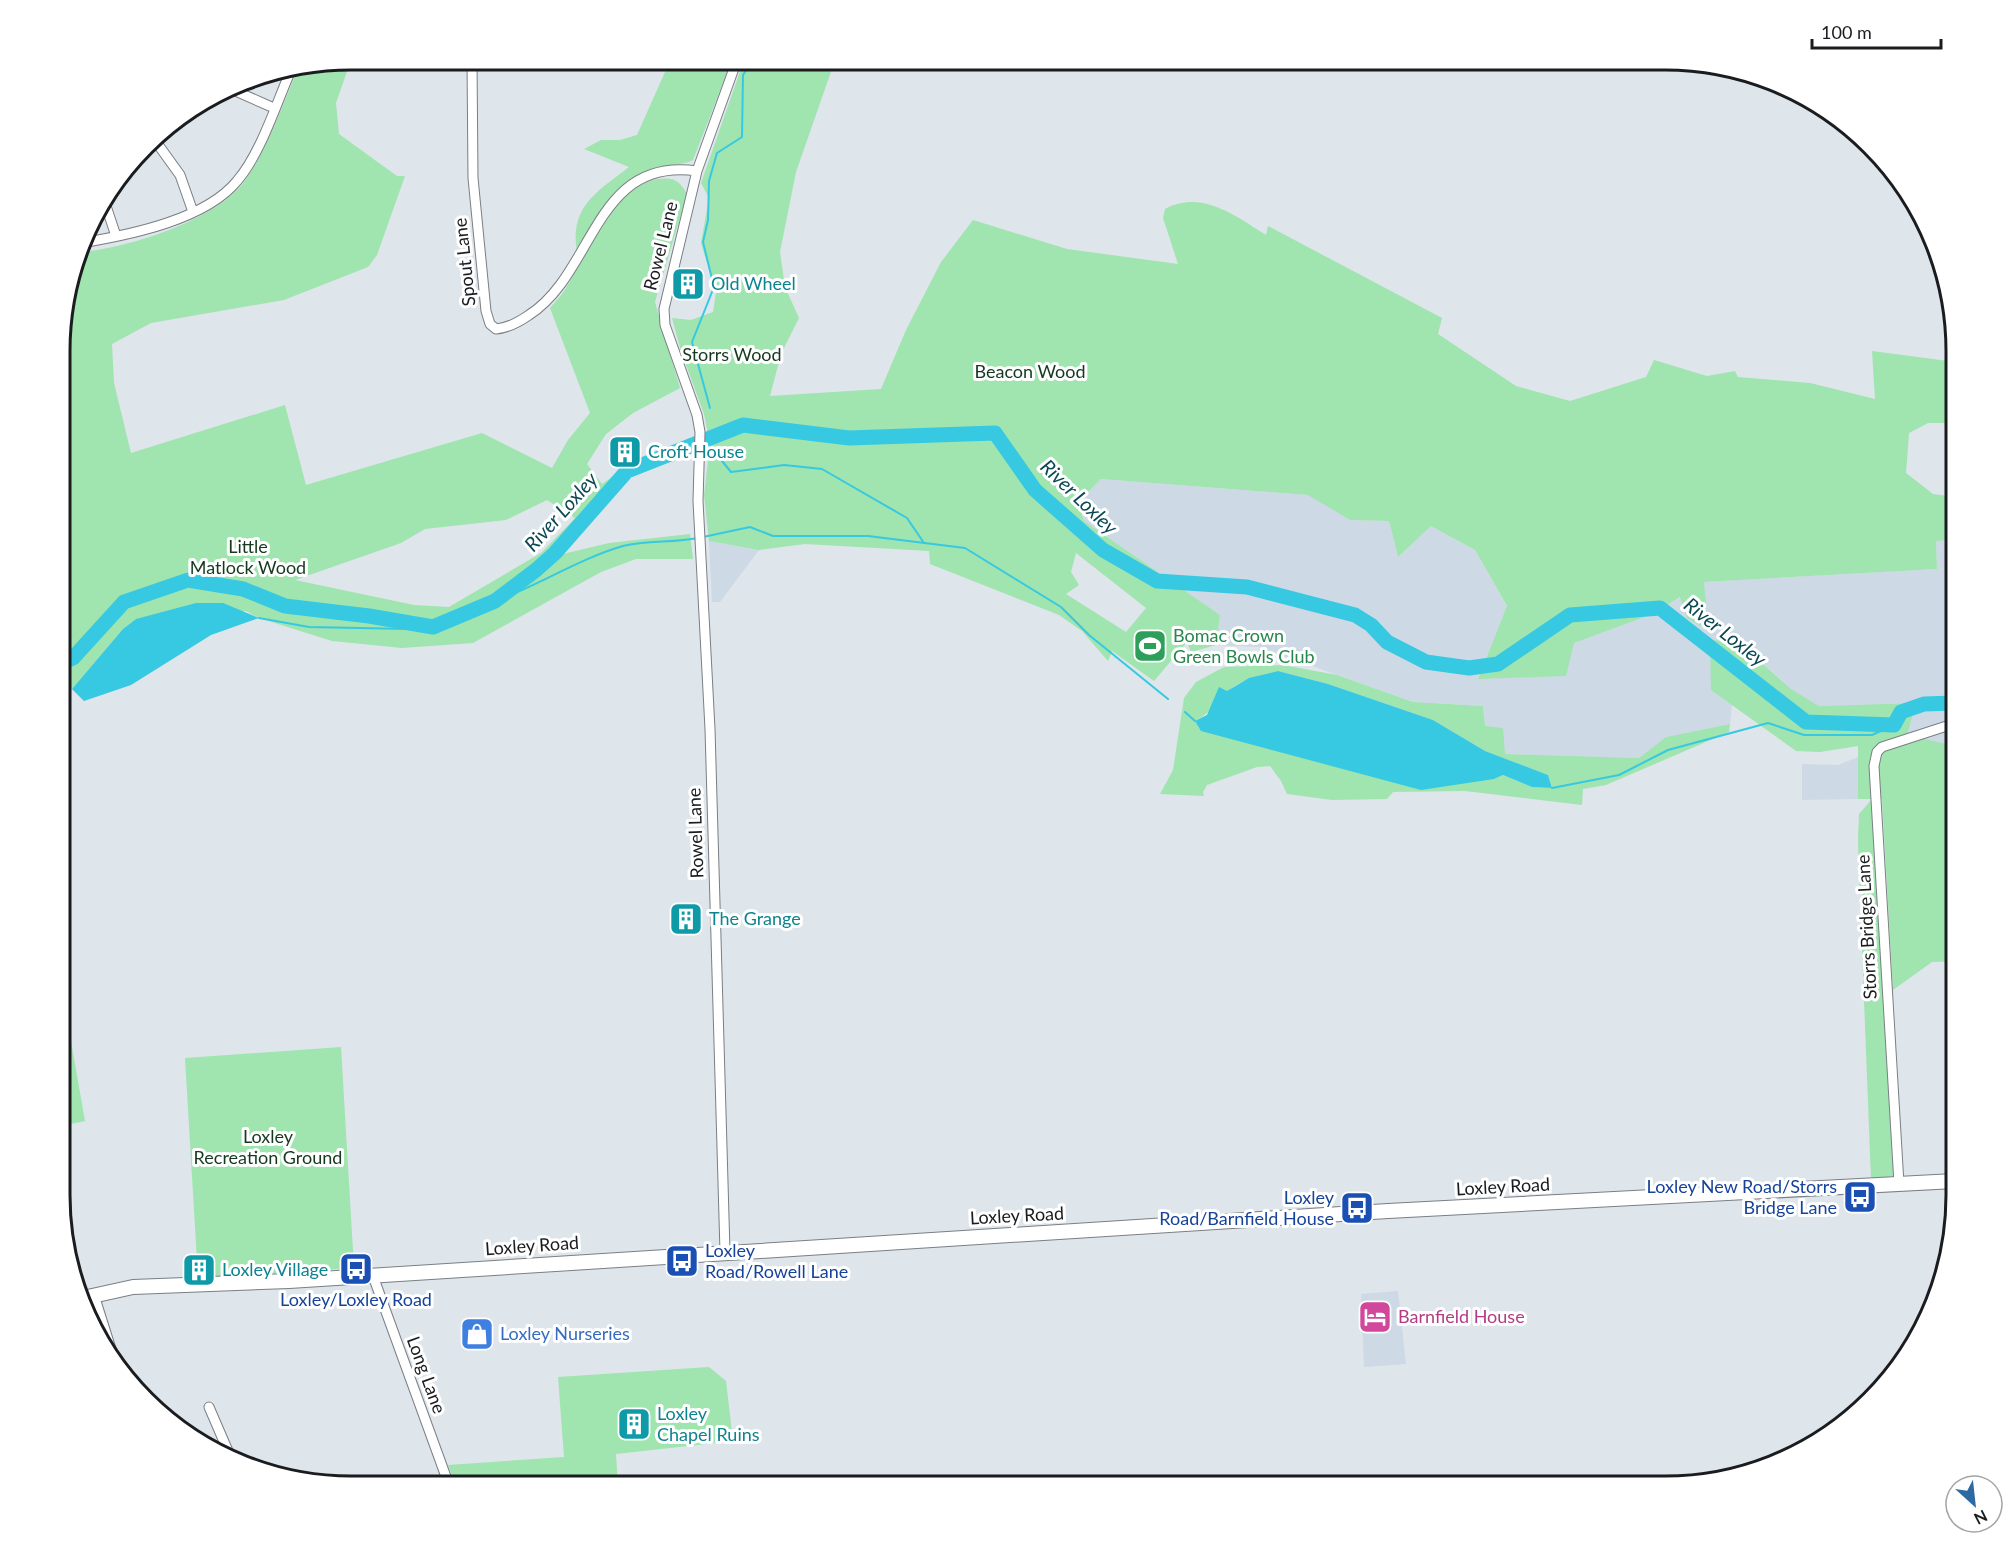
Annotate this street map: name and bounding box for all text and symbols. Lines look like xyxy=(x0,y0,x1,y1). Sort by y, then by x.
scale bar xyxy=(1812,12,1941,50)
text: 100 m xyxy=(1821,21,1872,43)
street label: Rowel Lane xyxy=(638,199,682,293)
street label: Spout Lane xyxy=(448,217,480,307)
building icon: Old Wheel xyxy=(670,266,706,302)
place label: Old Wheel xyxy=(711,272,796,294)
park label: Storrs Wood xyxy=(682,343,782,365)
park label: Beacon Wood xyxy=(974,360,1086,382)
building icon: Croft House xyxy=(607,434,643,470)
place label: Croft House xyxy=(648,440,744,462)
water label: River Loxley xyxy=(1036,454,1123,539)
water label: River Loxley xyxy=(519,467,602,556)
park label: Little Matlock Wood xyxy=(190,535,306,578)
water label: River Loxley xyxy=(1680,592,1772,671)
place label: Bomac Crown Green Bowls Club xyxy=(1173,624,1315,667)
sports icon: Bomac Crown Green Bowls Club xyxy=(1132,628,1168,664)
street label: Rowel Lane xyxy=(682,787,708,879)
street label: Storrs Bridge Lane xyxy=(1851,854,1881,1000)
building icon: The Grange xyxy=(668,901,704,937)
place label: The Grange xyxy=(709,907,801,929)
park label: Loxley Recreation Ground xyxy=(194,1125,342,1168)
street label: Loxley Road xyxy=(1455,1173,1551,1199)
place label: Loxley New Road/Storrs Bridge Lane xyxy=(1647,1175,1837,1218)
bus stop icon: Loxley New Road/Storrs Bridge Lane xyxy=(1842,1179,1878,1215)
place label: Loxley Road/Barnfield House xyxy=(1159,1186,1335,1229)
bus stop icon: Loxley Road/Barnfield House xyxy=(1339,1190,1375,1226)
street label: Loxley Road xyxy=(969,1202,1065,1228)
street label: Loxley Road xyxy=(484,1231,580,1259)
place label: Loxley Road/Rowell Lane xyxy=(705,1239,848,1282)
bus stop icon: Loxley Road/Rowell Lane xyxy=(664,1243,700,1279)
bus stop icon: Loxley/Loxley Road xyxy=(338,1251,374,1287)
building icon: Loxley Village xyxy=(181,1252,217,1288)
place label: Loxley Village xyxy=(222,1258,328,1280)
place label: Loxley/Loxley Road xyxy=(280,1288,432,1310)
hotel icon: Barnfield House xyxy=(1357,1299,1393,1335)
place label: Barnfield House xyxy=(1398,1305,1525,1327)
shop icon: Loxley Nurseries xyxy=(459,1316,495,1352)
place label: Loxley Nurseries xyxy=(500,1322,630,1344)
street label: Long Lane xyxy=(403,1333,451,1416)
place label: Loxley Chapel Ruins xyxy=(657,1402,760,1445)
building icon: Loxley Chapel Ruins xyxy=(616,1406,652,1442)
north arrow xyxy=(1944,1474,2004,1534)
text: N xyxy=(1971,1507,1991,1529)

